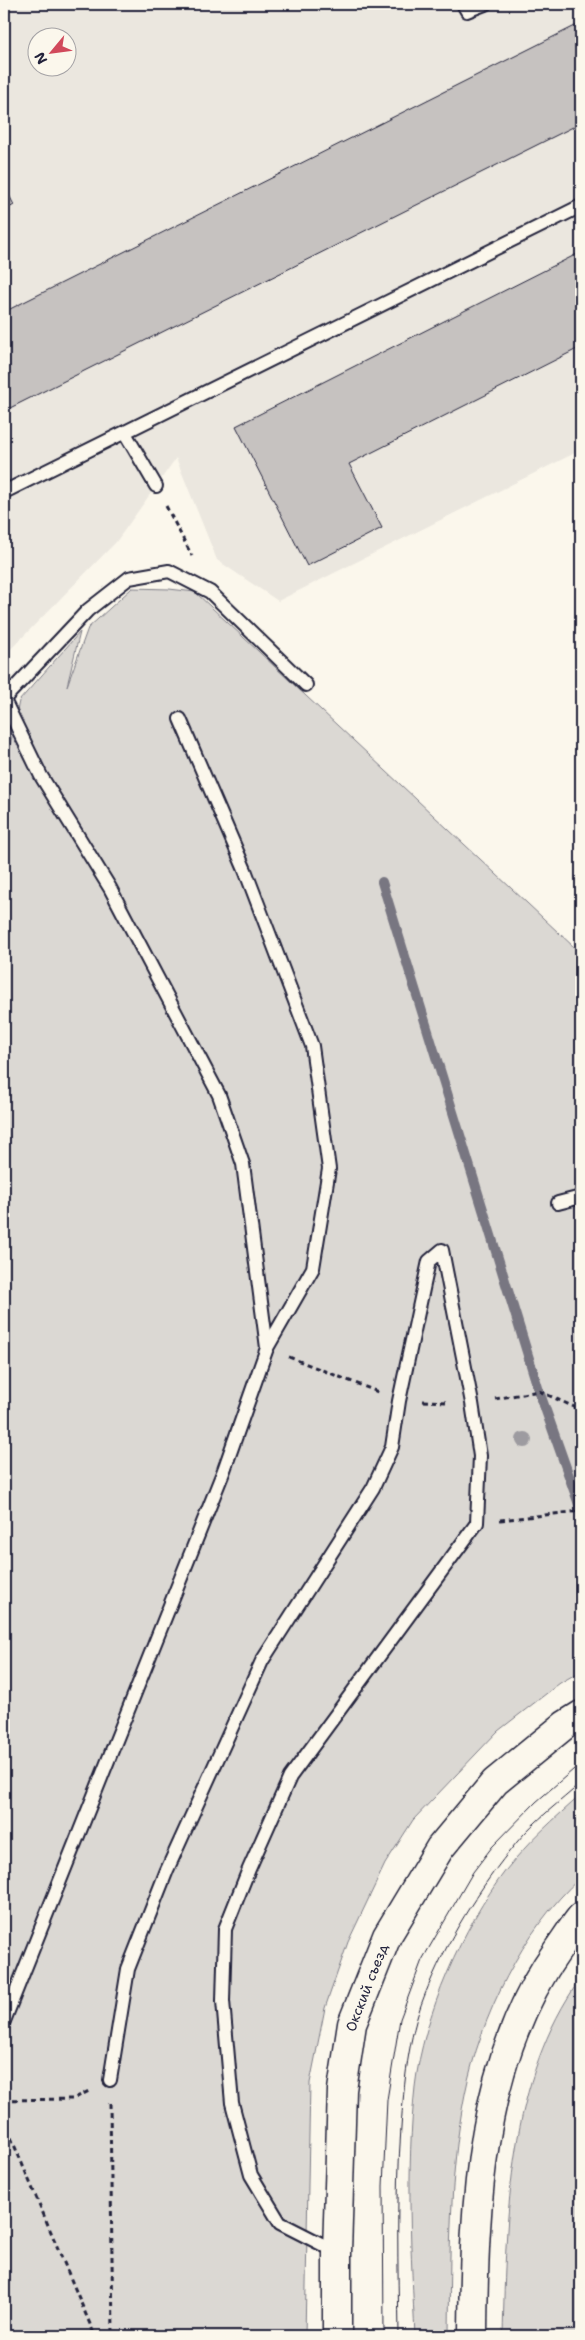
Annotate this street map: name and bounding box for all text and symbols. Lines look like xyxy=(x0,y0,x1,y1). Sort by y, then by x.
north arrow xyxy=(28,28,78,78)
text: N xyxy=(30,49,51,68)
street label: Окский съезд xyxy=(342,1941,392,2033)

